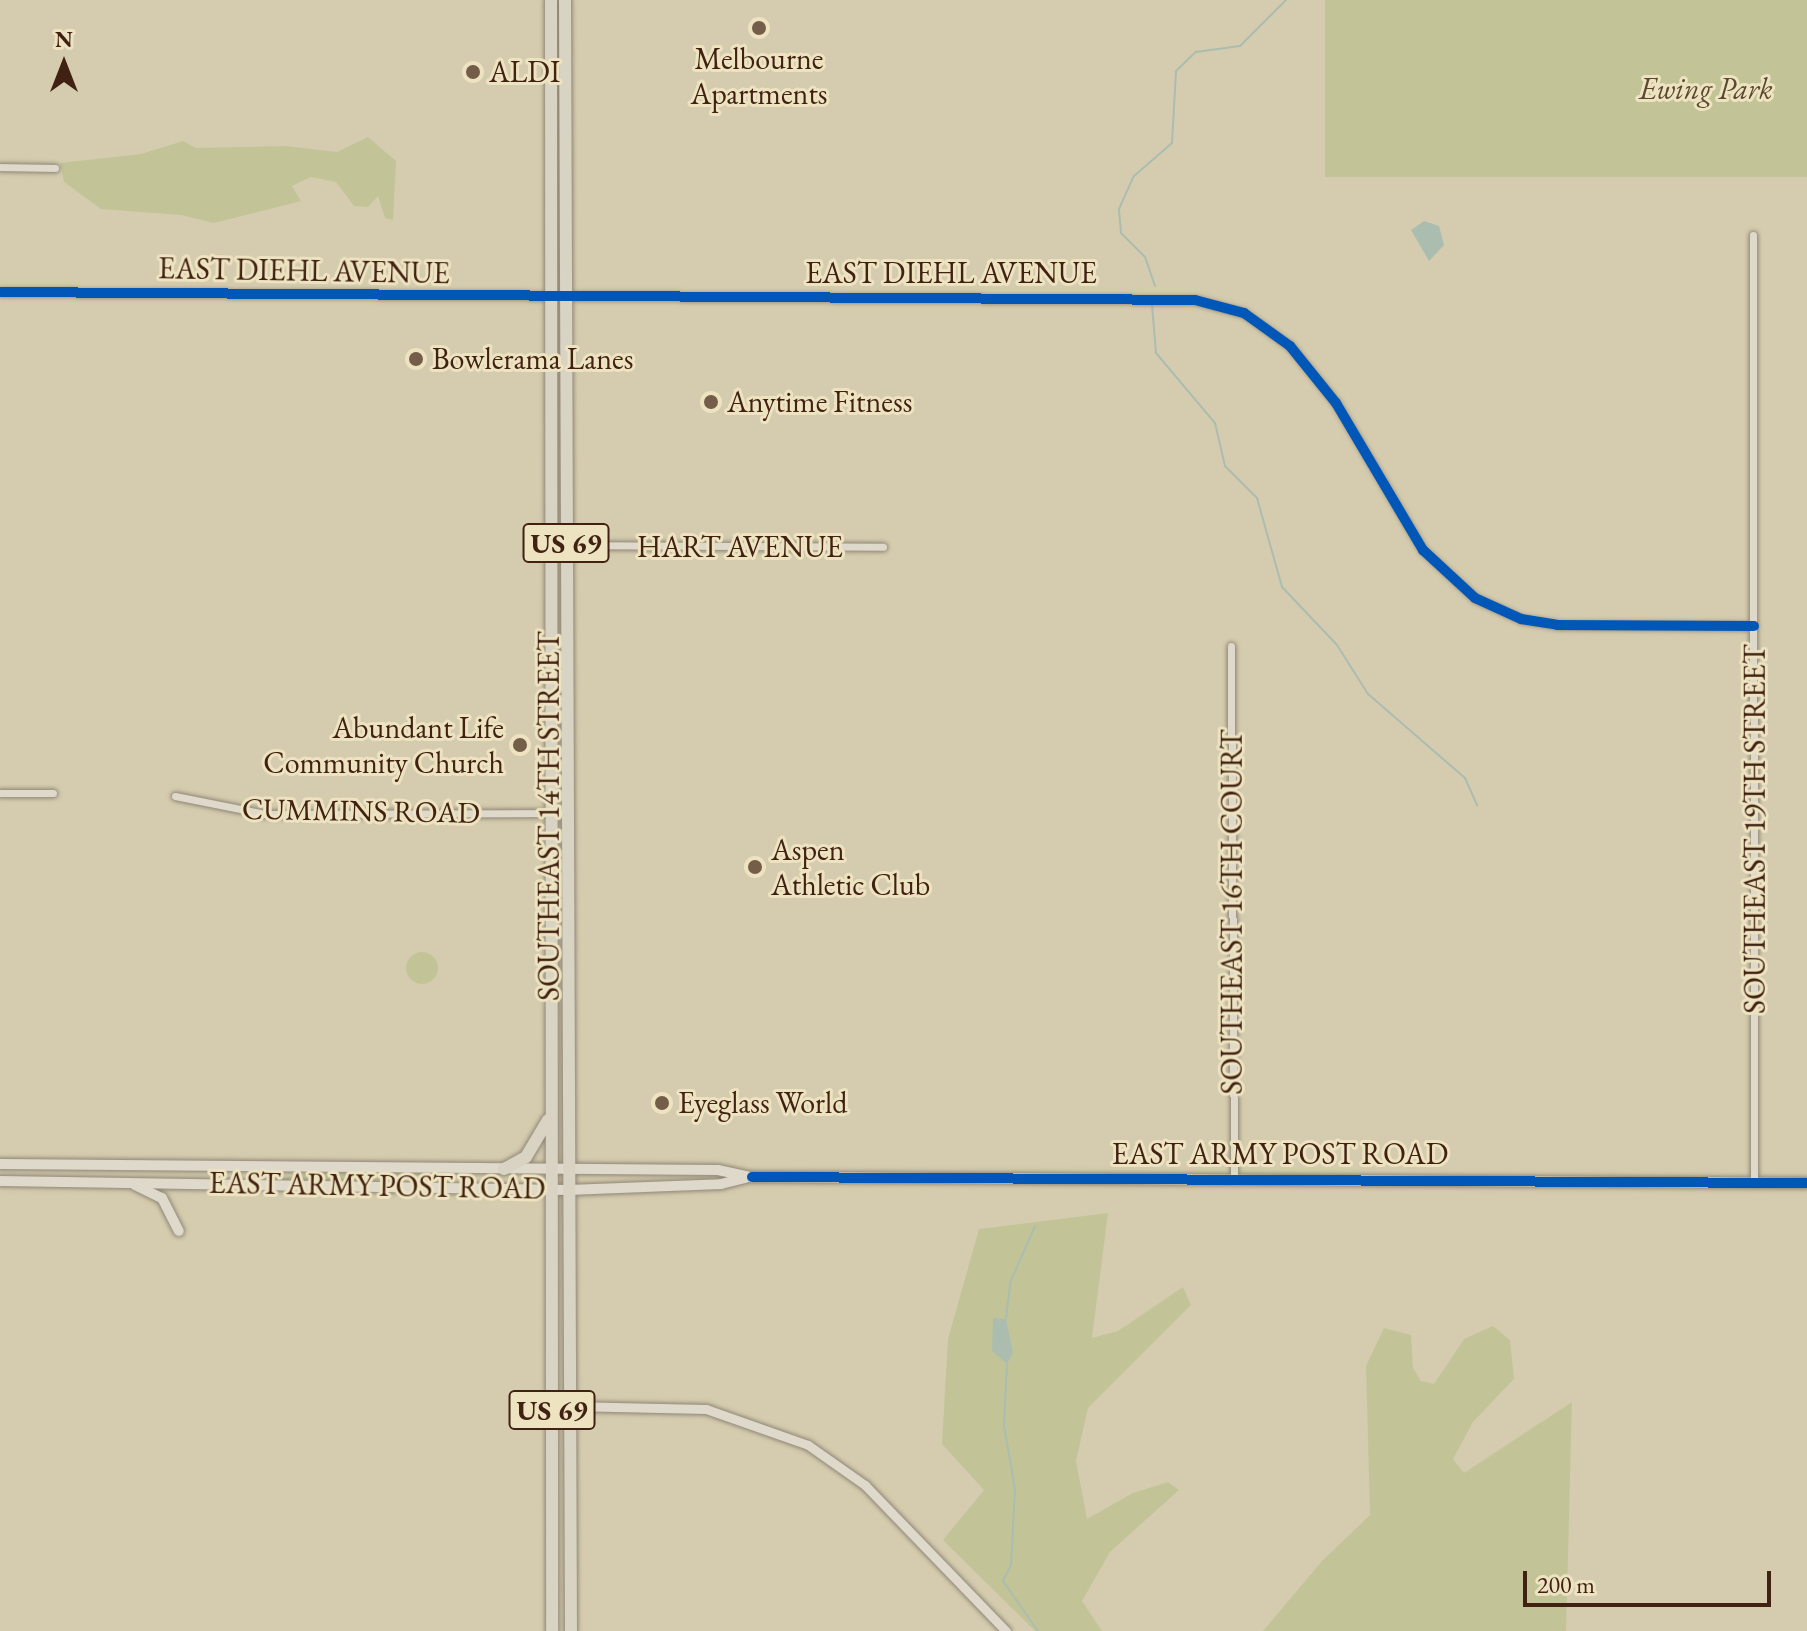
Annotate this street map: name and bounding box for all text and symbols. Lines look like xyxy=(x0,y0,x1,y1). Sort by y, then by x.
marker: Melbourne Apartments xyxy=(750,19,768,37)
north arrow xyxy=(24,24,104,104)
text: N xyxy=(55,25,73,54)
place label: Melbourne Apartments xyxy=(690,41,828,112)
place label: ALDI xyxy=(489,54,560,90)
marker: ALDI xyxy=(464,63,482,81)
park label: Ewing Park xyxy=(1639,71,1773,107)
street label: EAST DIEHL AVENUE xyxy=(158,250,450,292)
street label: EAST DIEHL AVENUE xyxy=(805,255,1097,291)
place label: Bowlerama Lanes xyxy=(432,341,633,377)
marker: Bowlerama Lanes xyxy=(407,350,425,368)
place label: Anytime Fitness xyxy=(727,384,912,420)
marker: Anytime Fitness xyxy=(702,393,720,411)
road number: US 69 xyxy=(522,519,610,567)
street label: HART AVENUE xyxy=(637,529,843,565)
street label: SOUTHEAST 14TH STREET xyxy=(531,631,567,1001)
street label: SOUTHEAST 19TH STREET xyxy=(1737,644,1773,1014)
place label: Abundant Life Community Church xyxy=(263,710,504,780)
street label: SOUTHEAST 16TH COURT xyxy=(1214,729,1250,1095)
marker: Abundant Life Community Church xyxy=(511,736,529,754)
street label: CUMMINS ROAD xyxy=(242,791,480,831)
place label: Aspen Athletic Club xyxy=(771,832,930,902)
marker: Aspen Athletic Club xyxy=(746,858,764,876)
place label: Eyeglass World xyxy=(678,1085,847,1121)
marker: Eyeglass World xyxy=(653,1094,671,1112)
street label: EAST ARMY POST ROAD xyxy=(1112,1136,1448,1172)
street label: EAST ARMY POST ROAD xyxy=(208,1165,546,1207)
road number: US 69 xyxy=(508,1386,596,1434)
scale bar xyxy=(1527,1555,1775,1605)
text: 200 m xyxy=(1537,1569,1595,1600)

